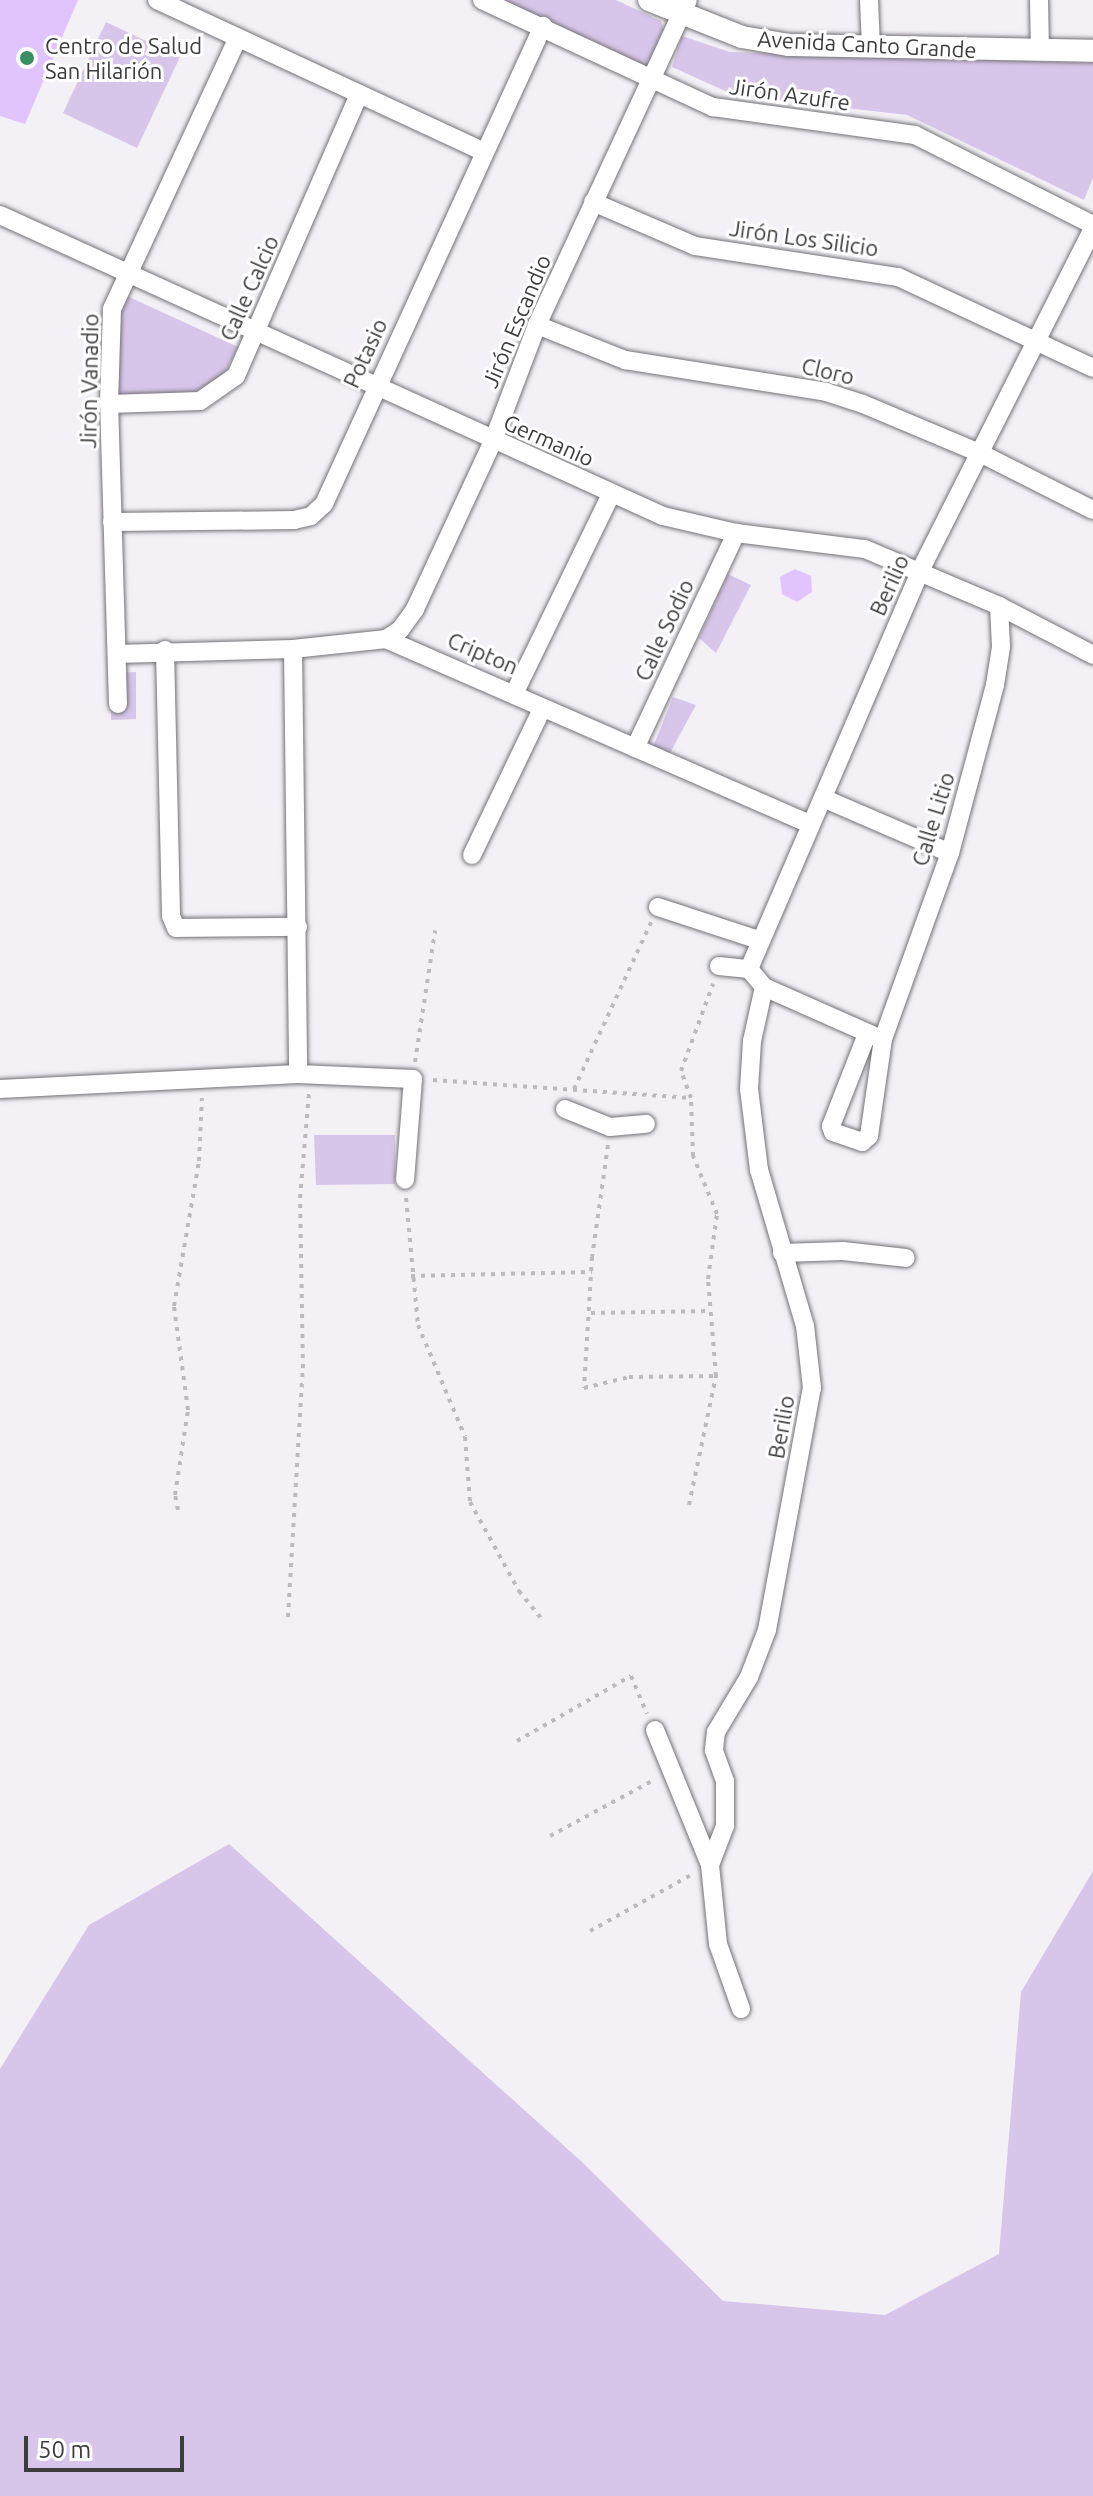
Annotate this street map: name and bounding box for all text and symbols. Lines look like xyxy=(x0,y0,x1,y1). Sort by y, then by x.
street label: Avenida Canto Grande xyxy=(757,25,977,63)
place label: Centro de Salud San Hilarión xyxy=(45,32,202,84)
marker: Centro de Salud San Hilarión xyxy=(16,47,38,69)
street label: Jirón Azufre xyxy=(728,73,852,115)
street label: Jirón Los Silicio xyxy=(728,214,880,262)
street label: Calle Calcio xyxy=(214,231,284,345)
street label: Jirón Escandio xyxy=(476,251,556,391)
street label: Jirón Vanadio xyxy=(75,313,103,449)
street label: Potasio xyxy=(338,314,392,392)
street label: Cloro xyxy=(799,352,857,390)
street label: Germanio xyxy=(500,408,598,472)
street label: Berilio xyxy=(864,550,914,620)
street label: Calle Sodio xyxy=(629,575,699,685)
street label: Cripton xyxy=(444,626,522,680)
street label: Calle Litio xyxy=(906,769,960,869)
street label: Berilio xyxy=(762,1393,800,1461)
scale bar xyxy=(28,2420,188,2470)
text: 50 m xyxy=(38,2436,91,2463)

